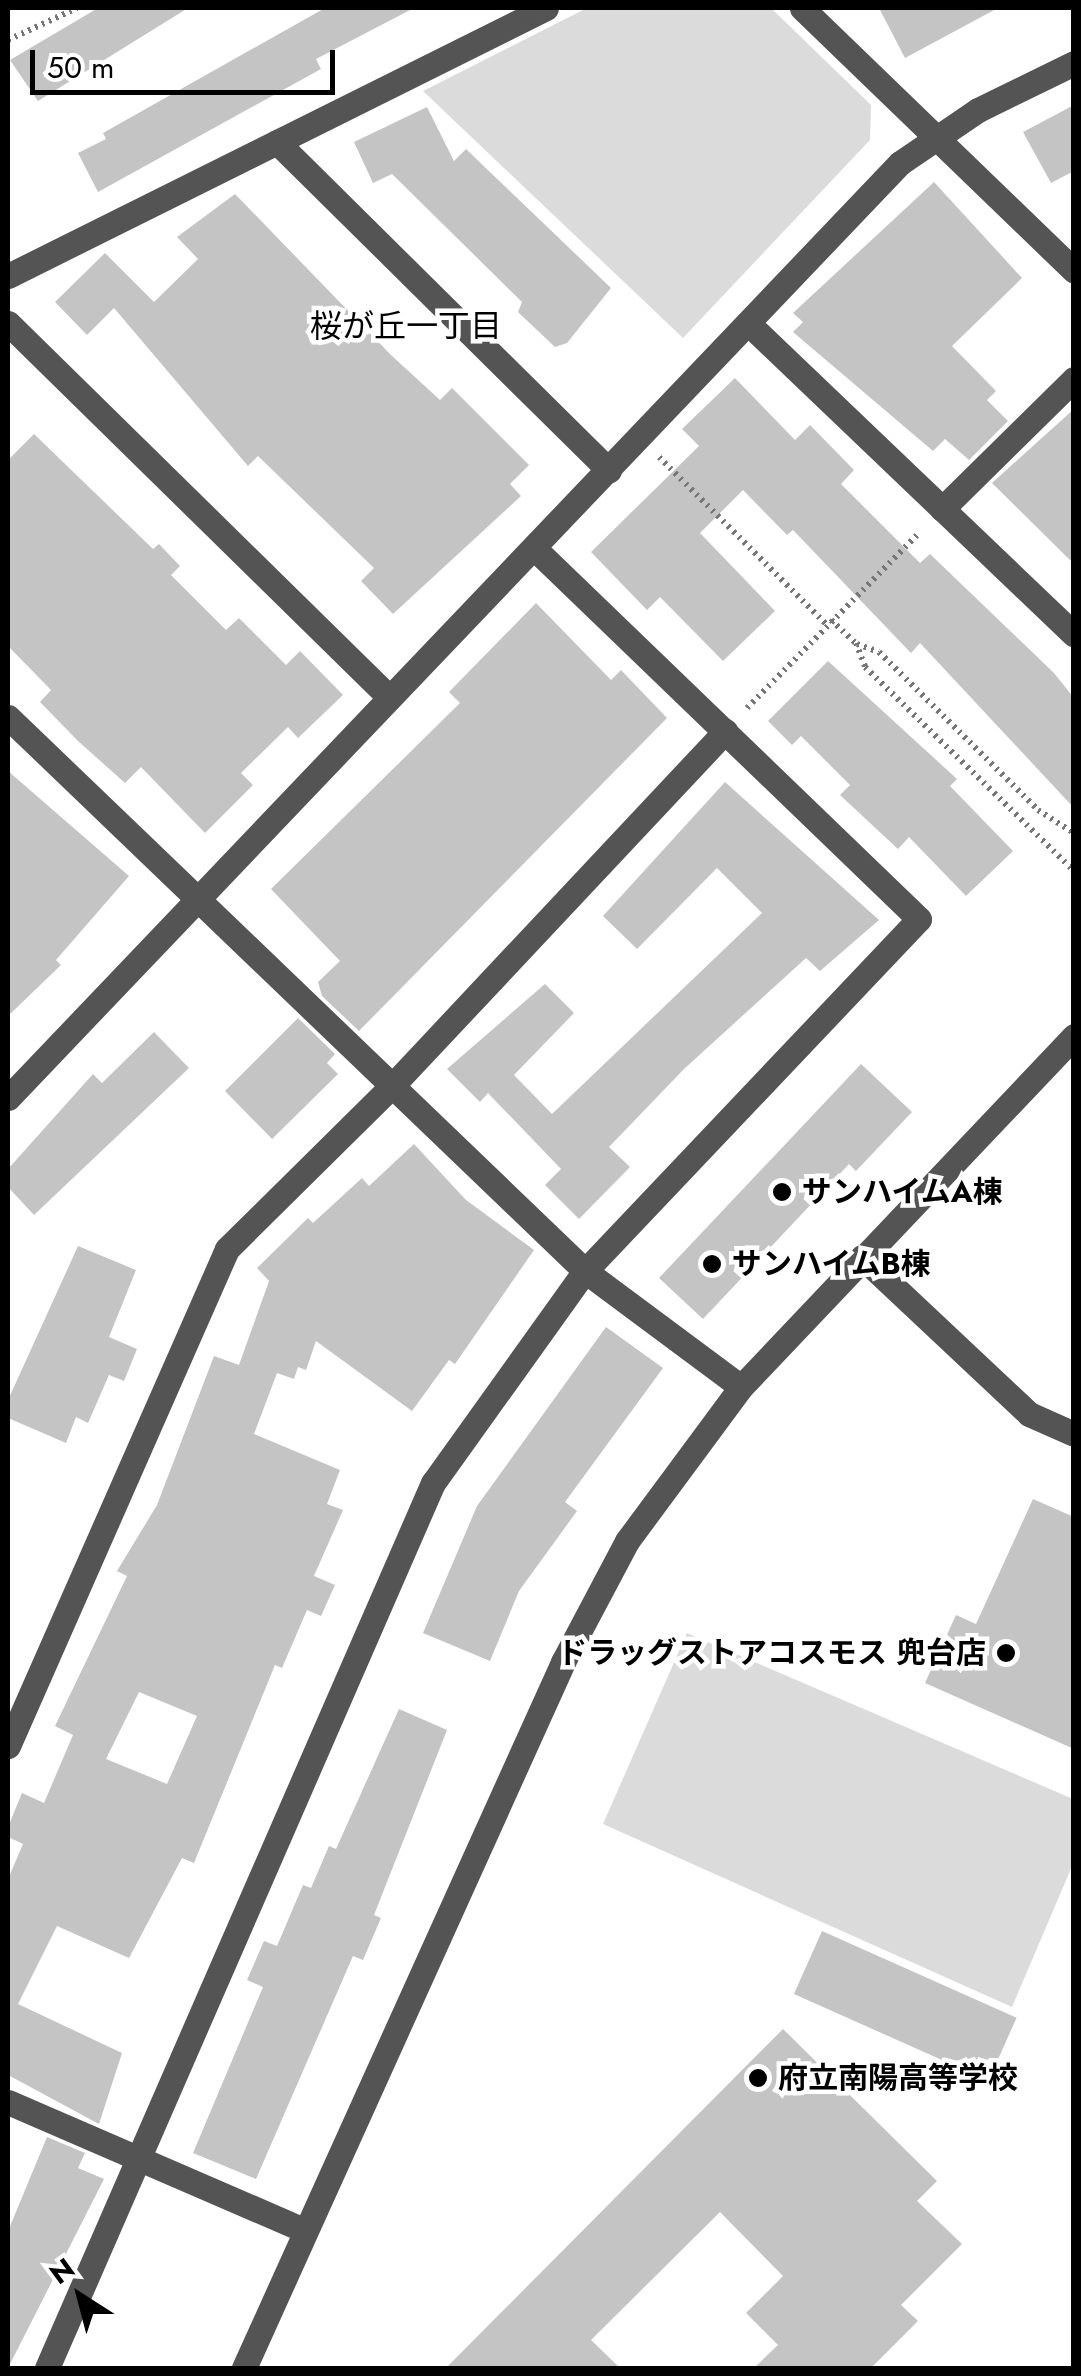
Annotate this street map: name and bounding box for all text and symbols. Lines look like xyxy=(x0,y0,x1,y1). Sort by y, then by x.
scale bar xyxy=(35,30,340,92)
text: 50 m xyxy=(47,46,114,89)
district label: 桜が丘一丁目 xyxy=(310,307,502,345)
place label: サンハイムA棟 xyxy=(802,1174,1004,1210)
marker: サンハイムA棟 xyxy=(771,1181,793,1203)
place label: サンハイムB棟 xyxy=(732,1246,932,1282)
marker: サンハイムB棟 xyxy=(701,1253,723,1275)
place label: ドラッグストアコスモス 兜台店 xyxy=(557,1635,986,1671)
marker: ドラッグストアコスモス 兜台店 xyxy=(995,1642,1017,1664)
place label: 府立南陽高等学校 xyxy=(778,2060,1018,2096)
marker: 府立南陽高等学校 xyxy=(747,2067,769,2089)
north arrow xyxy=(30,2246,130,2346)
text: N xyxy=(41,2248,83,2294)

